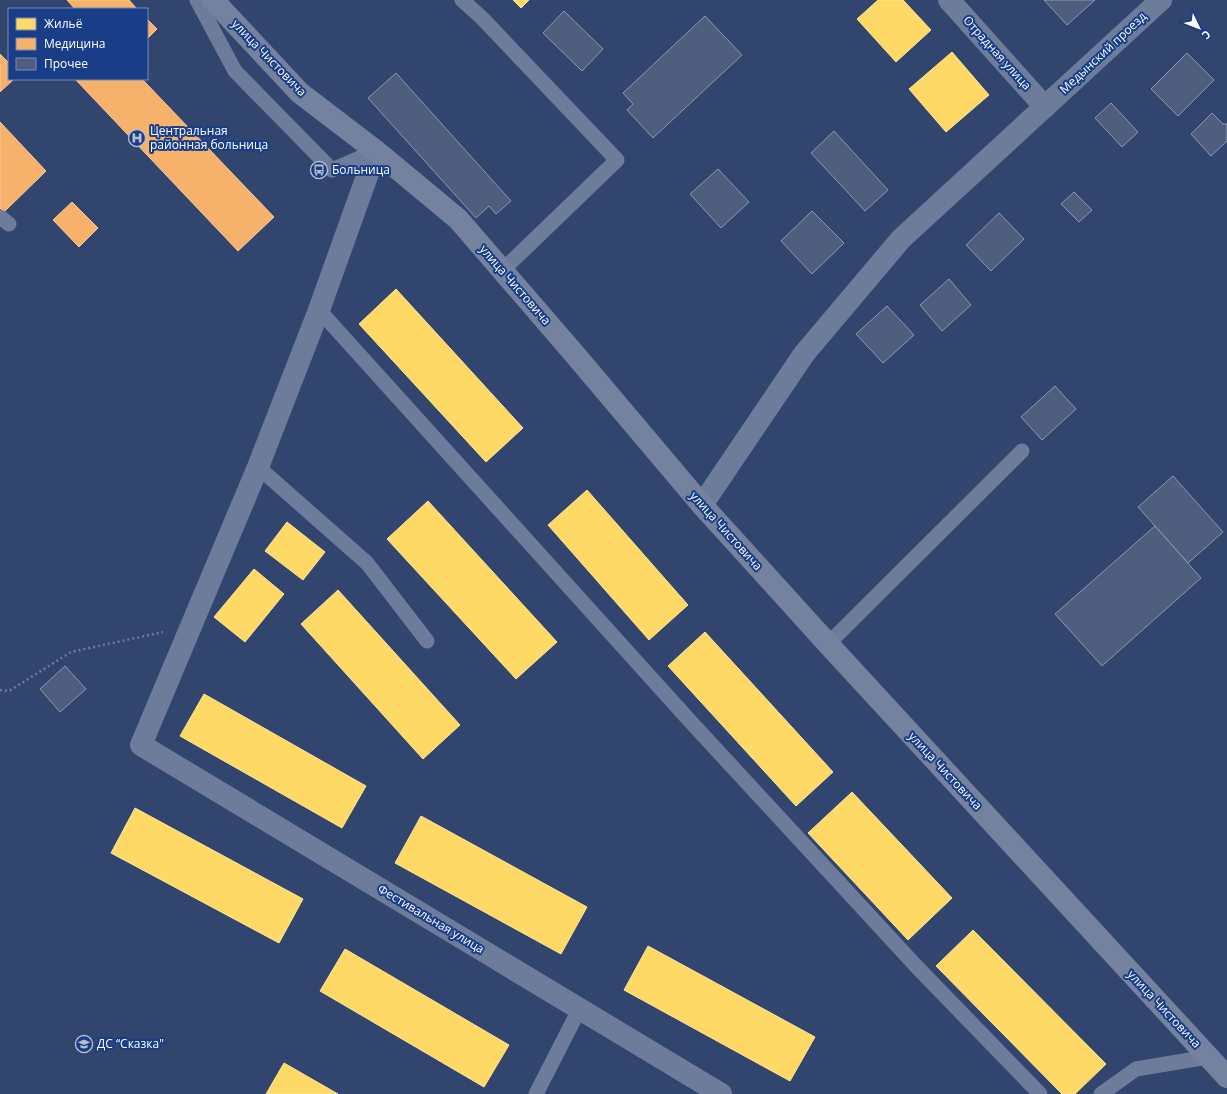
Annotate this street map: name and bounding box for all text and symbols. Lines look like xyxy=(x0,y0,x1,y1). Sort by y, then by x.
legend xyxy=(8,8,148,80)
street label: Медынский проезд xyxy=(1056,8,1150,97)
north arrow xyxy=(1179,8,1219,48)
street label: Отрадная улица xyxy=(959,12,1035,94)
text: Жильё xyxy=(44,15,83,32)
street label: улица Чистовича xyxy=(228,15,311,100)
text: С xyxy=(1199,27,1215,43)
text: Медицина xyxy=(44,35,105,52)
text: Прочее xyxy=(44,55,88,72)
place label: Центральная районная больница xyxy=(150,122,268,153)
hospital icon: Центральная районная больница xyxy=(127,128,147,148)
bus stop icon: Больница xyxy=(309,160,329,180)
place label: Больница xyxy=(332,161,390,178)
street label: улица Чистовича xyxy=(476,241,555,328)
street label: улица Чистовича xyxy=(686,488,766,574)
street label: улица Чистовича xyxy=(905,728,986,813)
street label: Фестивальная улица xyxy=(375,880,488,957)
street label: улица Чистовича xyxy=(1124,966,1205,1051)
school or university icon: ДС “Сказка" xyxy=(74,1034,94,1054)
place label: ДС “Сказка" xyxy=(97,1035,164,1052)

